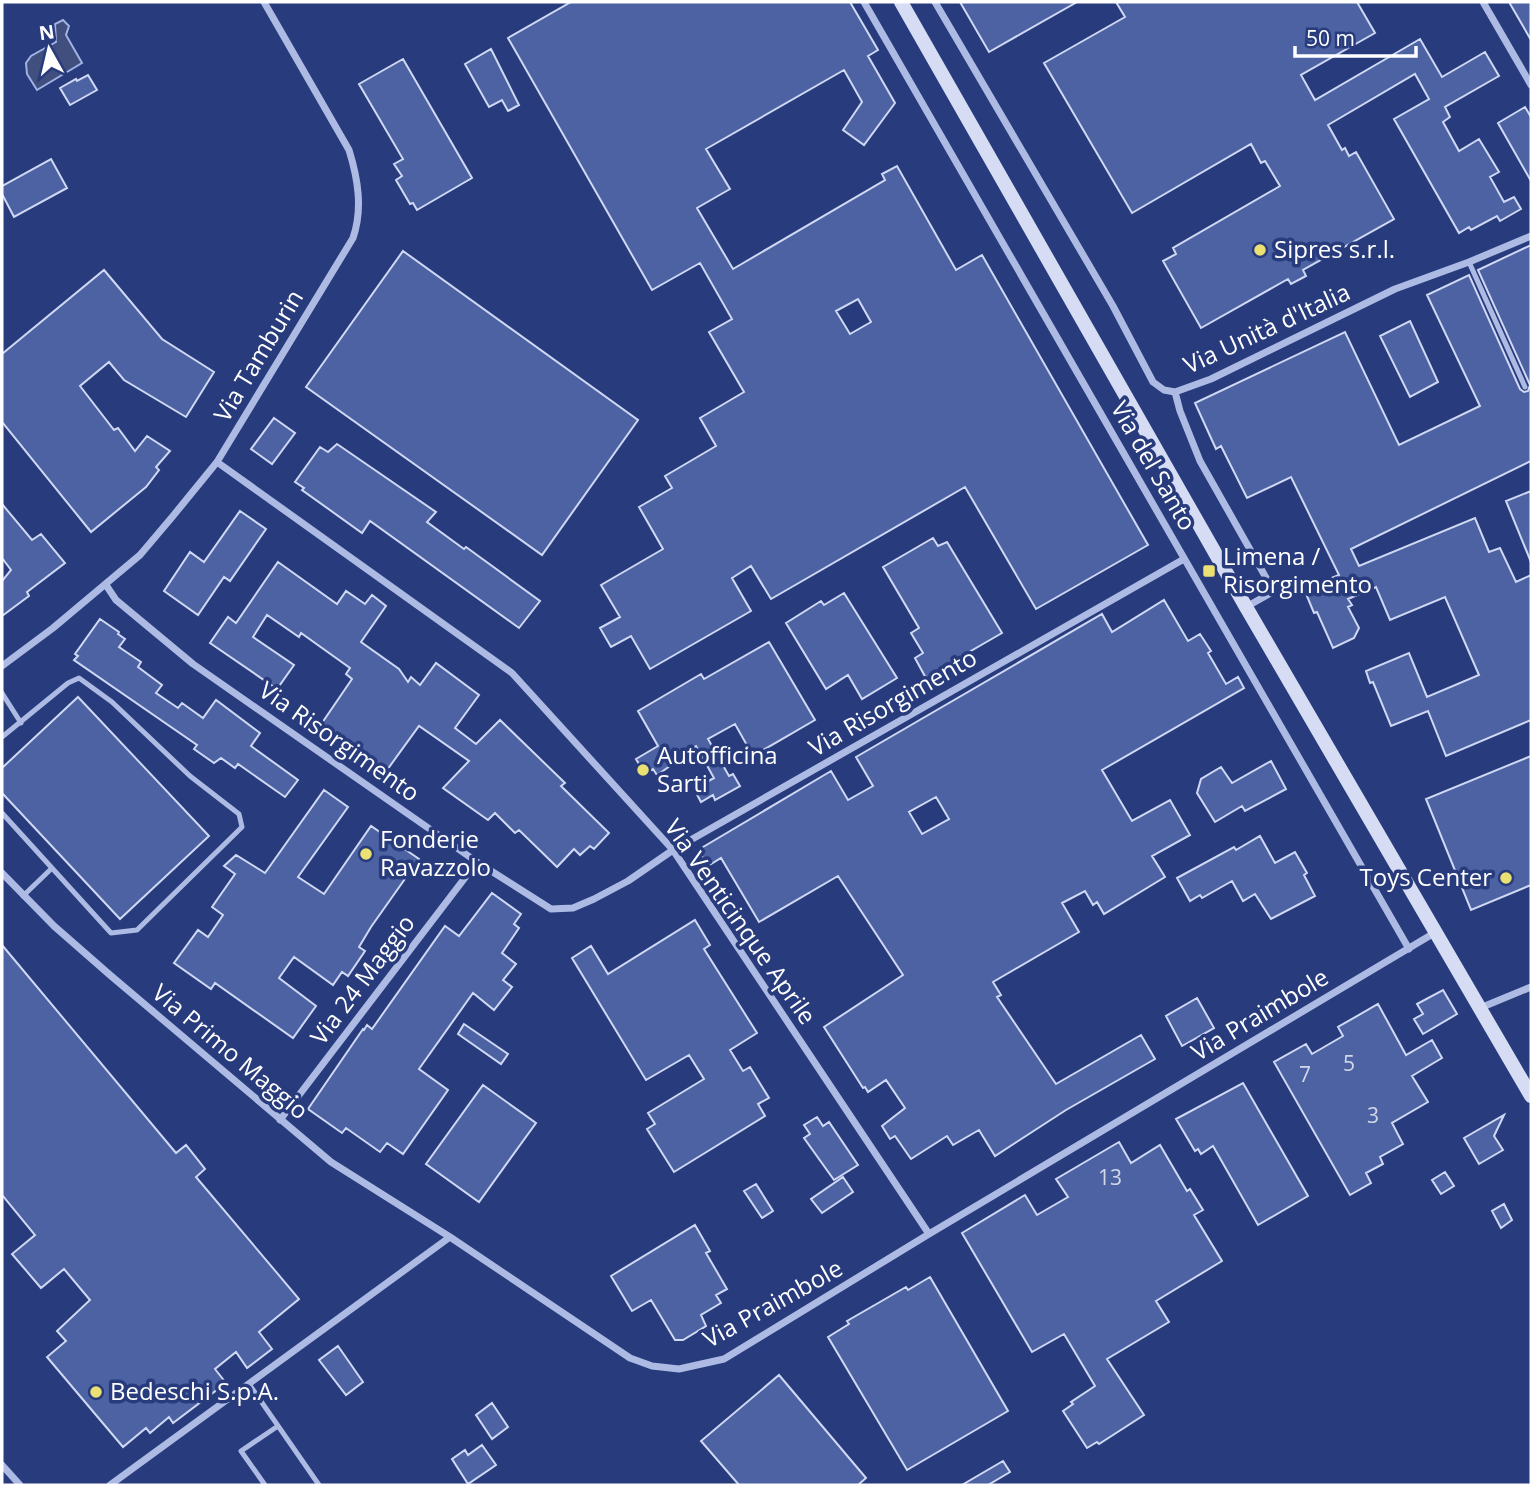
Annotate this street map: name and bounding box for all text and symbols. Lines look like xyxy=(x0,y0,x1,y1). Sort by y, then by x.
north arrow xyxy=(14,14,84,84)
scale bar xyxy=(1295,14,1416,58)
text: N xyxy=(37,18,56,46)
text: 50 m xyxy=(1306,24,1355,52)
place label: Sipres s.r.l. xyxy=(1274,232,1395,265)
marker: Sipres s.r.l. xyxy=(1252,242,1268,258)
street label: Via Unità d'Italia xyxy=(1178,275,1355,381)
street label: Via Tamburin xyxy=(205,283,310,427)
street label: Via del Santo xyxy=(1104,394,1205,536)
place label: Limena / Risorgimento xyxy=(1223,539,1372,600)
marker: Limena / Risorgimento xyxy=(1201,563,1217,579)
street label: Via Risorgimento xyxy=(802,640,982,763)
street label: Via Risorgimento xyxy=(253,673,427,808)
place label: Autofficina Sarti xyxy=(657,738,778,799)
marker: Autofficina Sarti xyxy=(635,762,651,778)
street label: Via Venticinque Aprile xyxy=(658,812,825,1030)
place label: Fonderie Ravazzolo xyxy=(380,822,491,883)
marker: Fonderie Ravazzolo xyxy=(358,846,374,862)
place label: Toys Center xyxy=(1359,860,1492,893)
marker: Toys Center xyxy=(1498,870,1514,886)
street label: Via 24 Maggio xyxy=(302,907,422,1051)
street label: Via Praimbole xyxy=(1185,960,1334,1068)
street label: Via Primo Maggio xyxy=(146,976,316,1126)
house number: 5 xyxy=(1343,1049,1355,1077)
house number: 7 xyxy=(1299,1060,1311,1088)
house number: 3 xyxy=(1367,1101,1379,1129)
house number: 13 xyxy=(1098,1163,1122,1191)
street label: Via Praimbole xyxy=(697,1251,848,1355)
place label: Bedeschi S.p.A. xyxy=(110,1374,279,1407)
marker: Bedeschi S.p.A. xyxy=(88,1384,104,1400)

